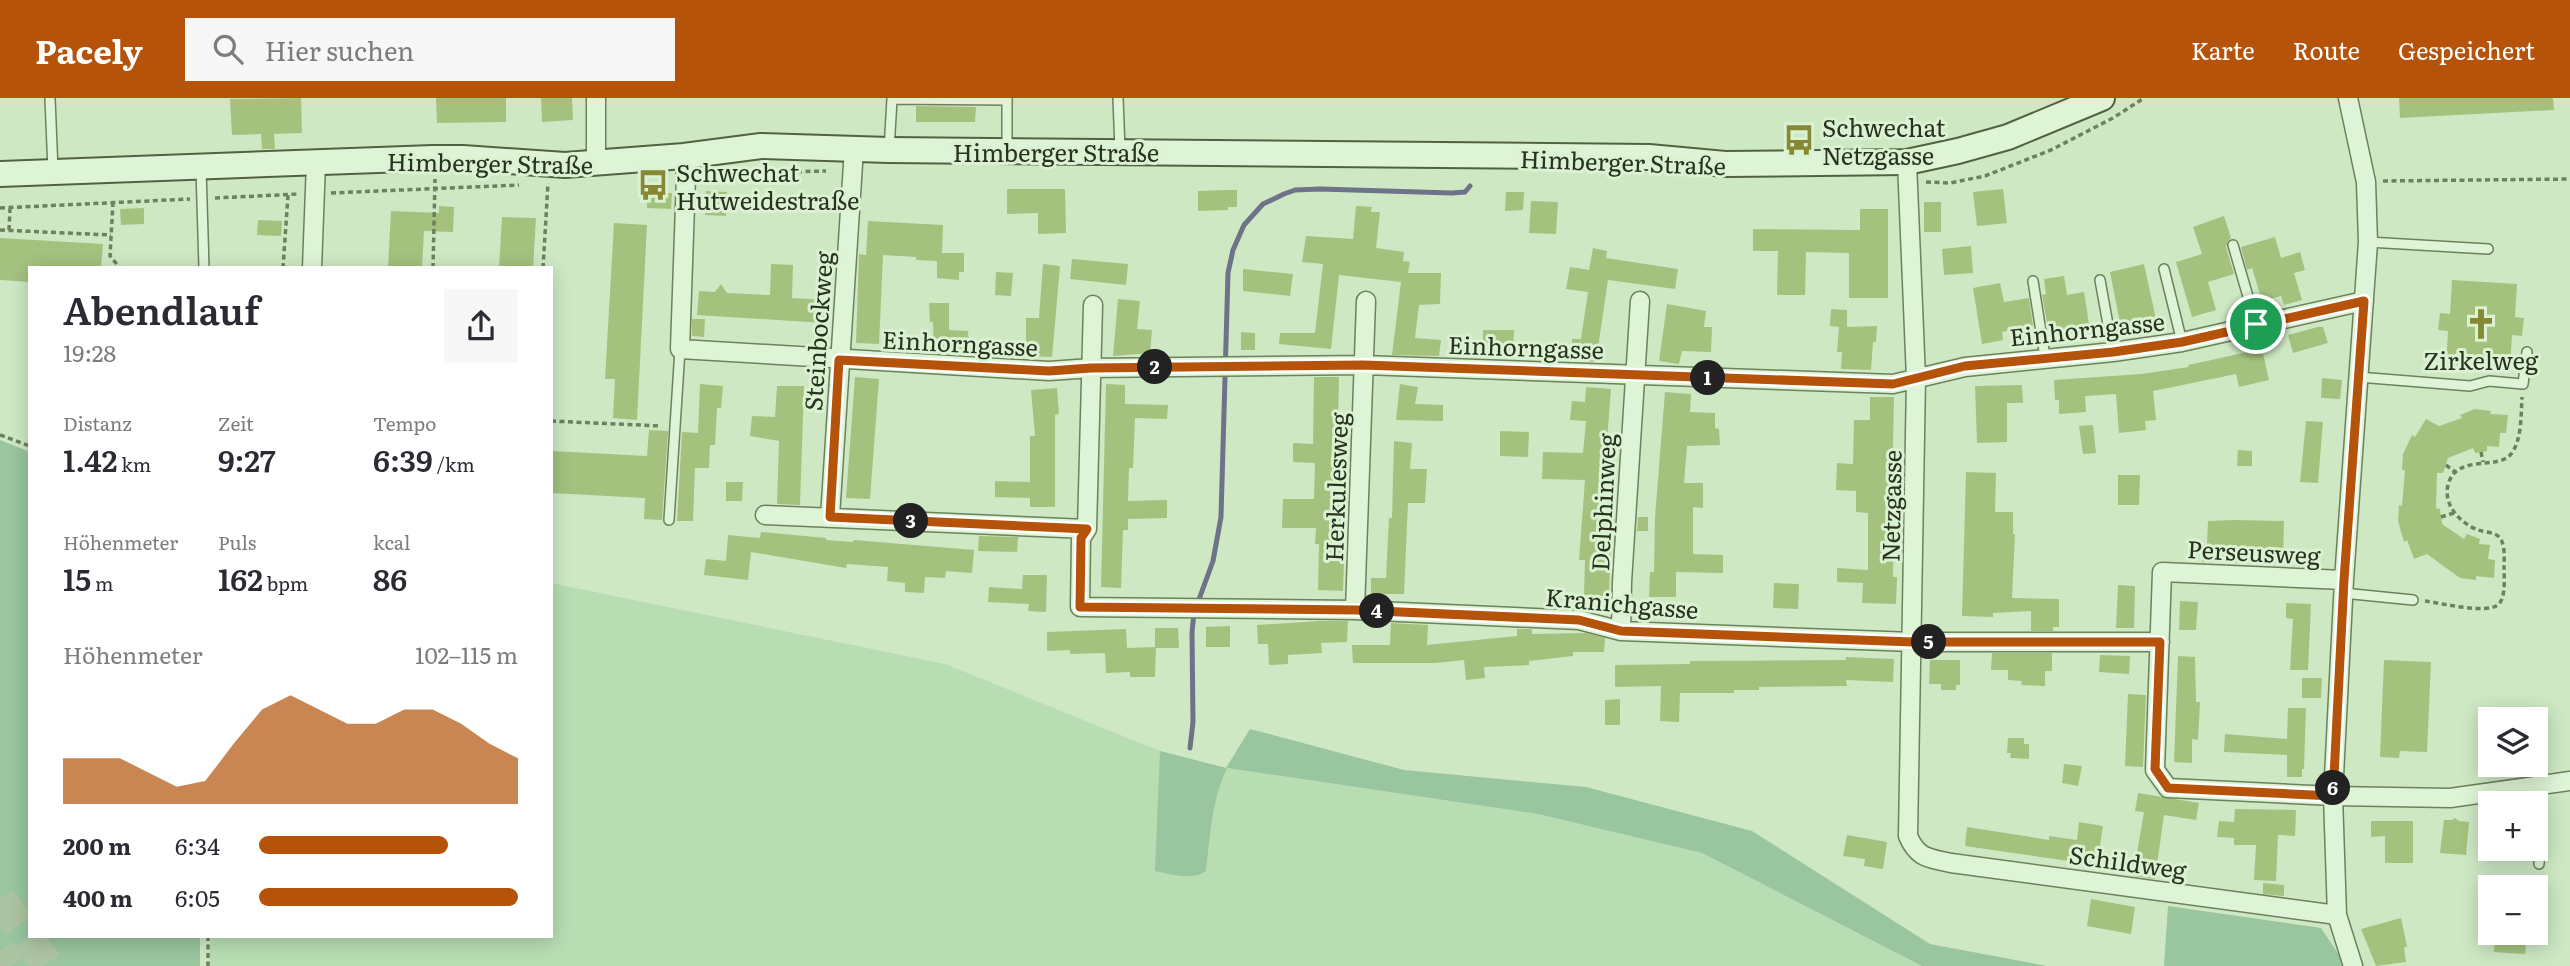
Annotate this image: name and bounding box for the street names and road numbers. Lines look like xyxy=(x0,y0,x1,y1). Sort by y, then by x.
street label: Himberger Straße xyxy=(953,134,1159,169)
street label: Himberger Straße xyxy=(1519,140,1727,182)
street label: Himberger Straße xyxy=(387,143,593,181)
street label: Steinbockweg xyxy=(794,249,840,412)
street label: Einhorngasse xyxy=(2008,302,2166,354)
street label: Einhorngasse xyxy=(881,320,1039,364)
street label: Einhorngasse xyxy=(1447,326,1605,366)
street label: Herkulesweg xyxy=(1315,411,1355,562)
street label: Delphinweg xyxy=(1581,432,1623,572)
street label: Netzgasse xyxy=(1872,450,1908,562)
street label: Perseusweg xyxy=(2186,530,2322,572)
street label: Kranichgasse xyxy=(1544,578,1700,626)
street label: Schildweg xyxy=(2067,835,2190,887)

